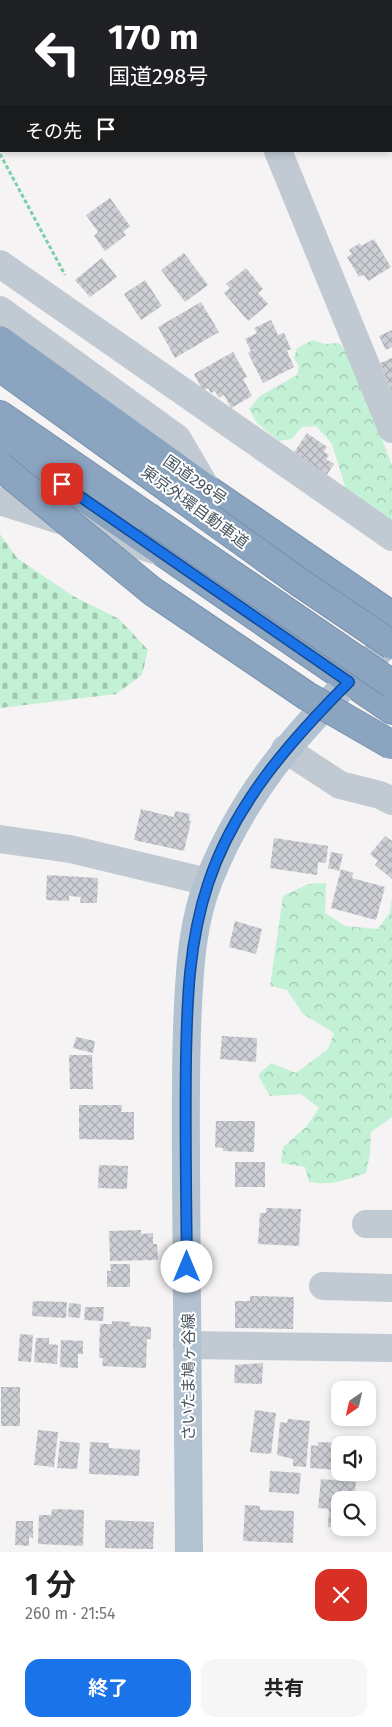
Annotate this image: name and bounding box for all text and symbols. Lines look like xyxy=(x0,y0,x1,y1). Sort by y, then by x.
text: 170 m xyxy=(108,16,199,58)
icon: left xyxy=(25,20,90,85)
text: 国道298号 xyxy=(108,63,208,90)
icon: arrive xyxy=(92,115,120,143)
text: その先 xyxy=(25,120,82,143)
street label: 国道298号 xyxy=(160,451,230,509)
street label: 東京外環自動車道 xyxy=(138,462,252,552)
pin xyxy=(41,463,83,505)
icon: arrive xyxy=(48,470,76,498)
position arrow xyxy=(160,1240,212,1292)
street label: さいたま鳩ヶ谷線 xyxy=(179,1313,198,1441)
north arrow xyxy=(331,1381,376,1426)
map controls xyxy=(331,1381,376,1536)
button: sound xyxy=(331,1436,376,1481)
button: search xyxy=(331,1491,376,1536)
text: 1 分 xyxy=(25,1567,76,1603)
button: close xyxy=(315,1569,367,1621)
text: 260 m · 21:54 xyxy=(25,1604,116,1623)
button: 終了 xyxy=(25,1659,191,1717)
button: 共有 xyxy=(201,1659,367,1717)

